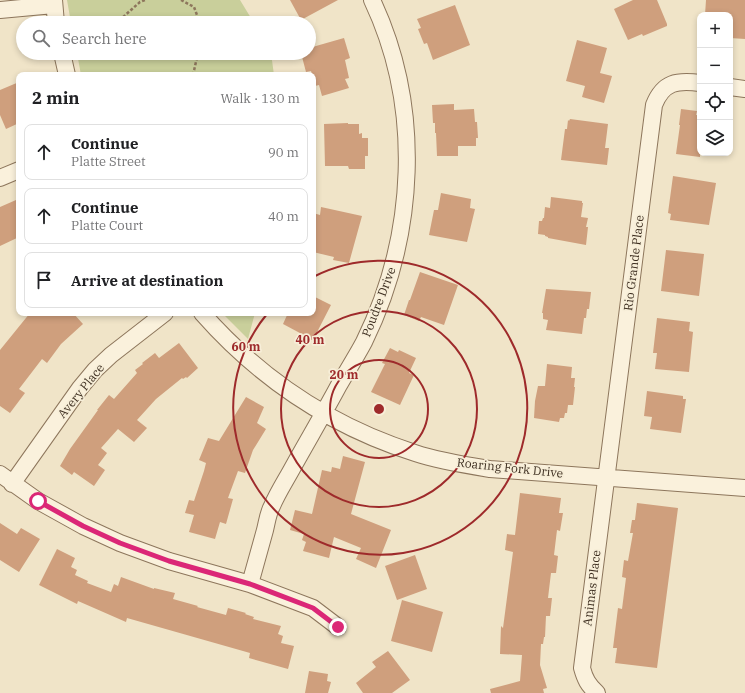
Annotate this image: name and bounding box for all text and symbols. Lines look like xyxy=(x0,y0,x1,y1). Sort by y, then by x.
map controls xyxy=(697,12,733,156)
button: + xyxy=(697,12,733,48)
search box xyxy=(16,16,316,60)
icon: search xyxy=(30,27,52,49)
text: Search here xyxy=(62,29,147,48)
button: − xyxy=(697,48,733,84)
button: locate xyxy=(697,84,733,120)
text: 2 min xyxy=(32,87,80,109)
text: Walk · 130 m xyxy=(221,90,300,107)
button: layers xyxy=(697,120,733,156)
text: Continue xyxy=(71,134,138,153)
icon: ahead xyxy=(33,141,55,163)
text: 90 m xyxy=(268,144,299,161)
text: Platte Street xyxy=(71,153,146,170)
text: Continue xyxy=(71,198,138,217)
icon: ahead xyxy=(33,205,55,227)
text: 40 m xyxy=(268,208,299,225)
street label: Rio Grande Place xyxy=(620,214,647,312)
text: Platte Court xyxy=(71,217,143,234)
street label: Poudre Drive xyxy=(358,265,399,339)
icon: arrive xyxy=(33,269,55,291)
text: Arrive at destination xyxy=(71,271,223,290)
text: 40 m xyxy=(296,332,325,347)
text: 60 m xyxy=(232,339,261,354)
street label: Avery Place xyxy=(54,360,107,421)
text: 20 m xyxy=(330,367,359,382)
centre of rings xyxy=(372,402,386,416)
street label: Roaring Fork Drive xyxy=(456,454,564,481)
route start xyxy=(29,492,47,510)
street label: Animas Place xyxy=(579,549,604,627)
route end xyxy=(329,618,347,636)

